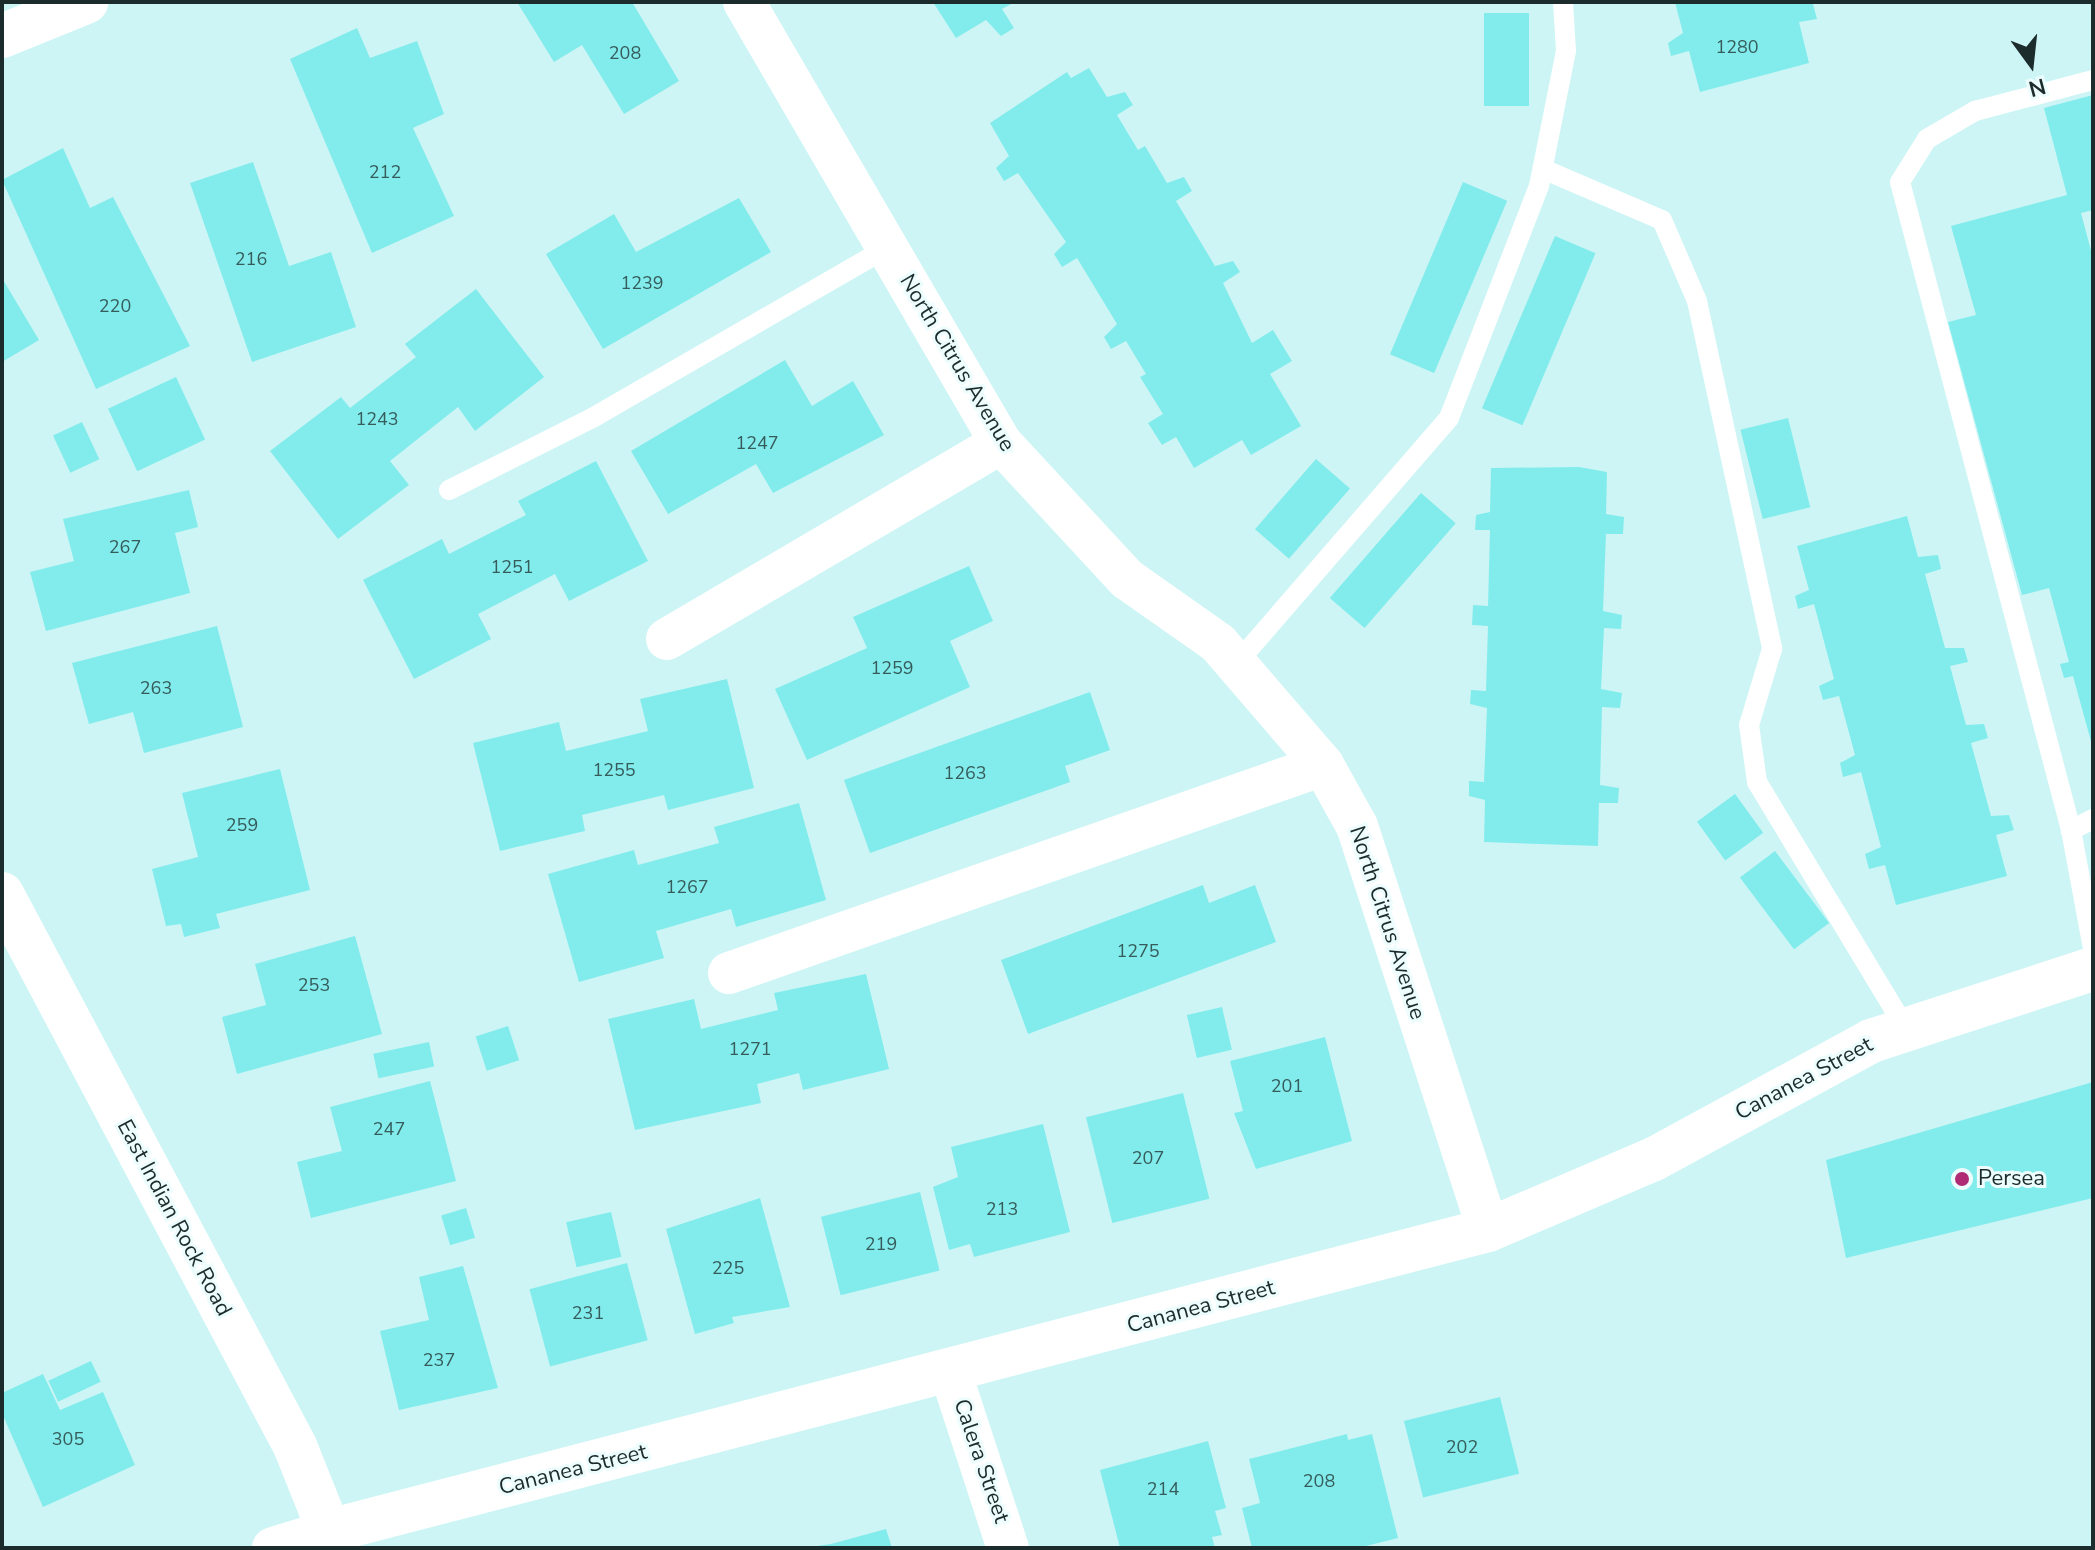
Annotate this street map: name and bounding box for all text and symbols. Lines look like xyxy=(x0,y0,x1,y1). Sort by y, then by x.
north arrow xyxy=(1991,24,2071,104)
house number: 1280 xyxy=(1715,36,1759,58)
house number: 208 xyxy=(609,42,641,64)
text: N xyxy=(2025,71,2049,104)
house number: 212 xyxy=(369,161,401,183)
house number: 216 xyxy=(235,248,267,270)
street label: North Citrus Avenue xyxy=(894,270,1020,456)
house number: 1239 xyxy=(620,272,664,294)
house number: 220 xyxy=(99,295,131,317)
house number: 1243 xyxy=(355,408,399,430)
house number: 1247 xyxy=(735,432,779,454)
house number: 267 xyxy=(109,536,141,558)
house number: 1251 xyxy=(490,556,534,578)
house number: 1259 xyxy=(870,657,914,679)
house number: 263 xyxy=(140,677,172,699)
house number: 1255 xyxy=(592,759,636,781)
house number: 1263 xyxy=(943,762,987,784)
house number: 259 xyxy=(226,814,258,836)
street label: North Citrus Avenue xyxy=(1343,823,1431,1023)
house number: 1267 xyxy=(665,876,709,898)
house number: 1275 xyxy=(1116,940,1160,962)
house number: 253 xyxy=(298,974,330,996)
street label: Cananea Street xyxy=(1731,1032,1877,1126)
house number: 1271 xyxy=(728,1038,772,1060)
house number: 201 xyxy=(1271,1075,1303,1097)
street label: East Indian Rock Road xyxy=(111,1115,237,1321)
house number: 247 xyxy=(373,1118,405,1140)
house number: 207 xyxy=(1132,1147,1164,1169)
place label: Persea xyxy=(1978,1166,2045,1192)
marker: Persea xyxy=(1953,1170,1971,1188)
house number: 213 xyxy=(986,1198,1018,1220)
house number: 219 xyxy=(865,1233,897,1255)
house number: 225 xyxy=(712,1257,744,1279)
street label: Cananea Street xyxy=(1124,1275,1278,1339)
house number: 231 xyxy=(572,1302,604,1324)
house number: 237 xyxy=(423,1349,455,1371)
street label: Calera Street xyxy=(947,1396,1015,1526)
house number: 305 xyxy=(52,1428,84,1450)
house number: 202 xyxy=(1446,1436,1478,1458)
street label: Cananea Street xyxy=(496,1439,650,1501)
house number: 208 xyxy=(1303,1470,1335,1492)
house number: 214 xyxy=(1147,1478,1179,1500)

